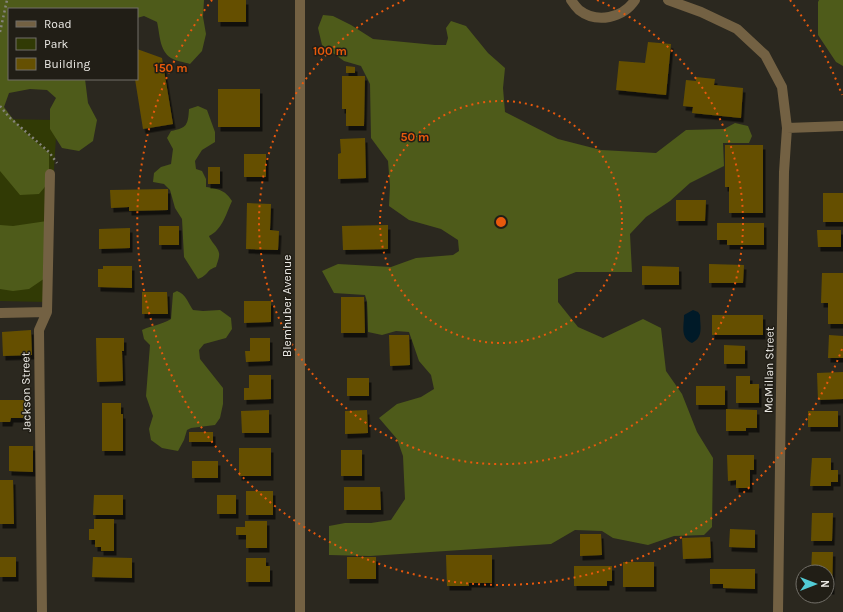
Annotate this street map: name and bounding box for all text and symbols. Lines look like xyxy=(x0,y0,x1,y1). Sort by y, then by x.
legend xyxy=(8,8,138,80)
text: Road xyxy=(44,17,72,31)
text: Park xyxy=(44,37,69,51)
text: 100 m xyxy=(313,44,347,58)
text: Building xyxy=(44,57,91,71)
text: 150 m xyxy=(154,61,188,75)
text: 50 m xyxy=(401,130,430,144)
centre of rings xyxy=(494,215,508,229)
street label: Blemhuber Avenue xyxy=(280,255,294,357)
street label: McMillan Street xyxy=(761,326,777,413)
street label: Jackson Street xyxy=(18,351,34,432)
north arrow xyxy=(795,564,835,604)
text: N xyxy=(818,580,831,588)

